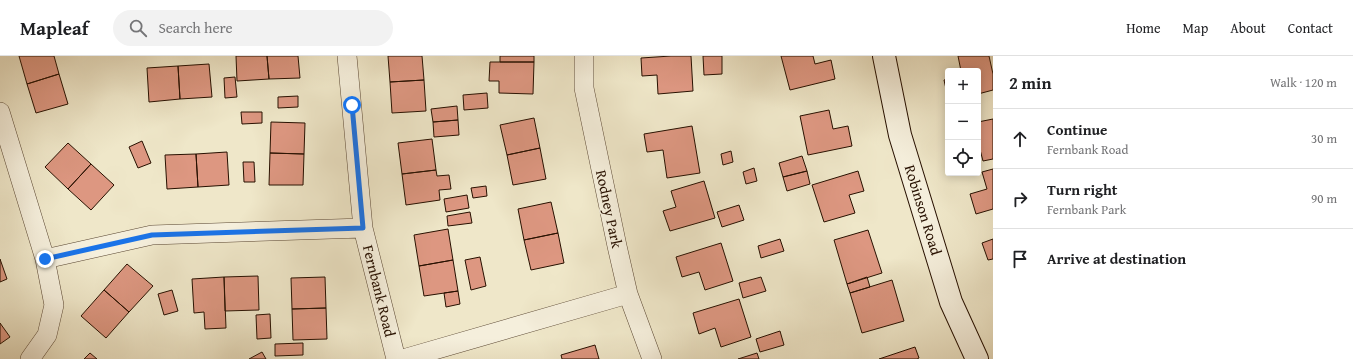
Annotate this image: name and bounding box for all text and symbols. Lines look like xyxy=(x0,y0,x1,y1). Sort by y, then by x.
search box xyxy=(113,10,393,46)
text: Mapleaf xyxy=(20,14,89,42)
icon: search xyxy=(127,17,149,39)
text: Search here xyxy=(159,17,233,38)
text: Home xyxy=(1126,18,1161,38)
text: Map xyxy=(1183,18,1208,38)
text: About xyxy=(1230,18,1266,38)
text: Contact xyxy=(1288,18,1333,38)
map controls xyxy=(945,68,981,176)
button: + xyxy=(945,68,981,104)
text: 2 min xyxy=(1009,70,1051,95)
text: Walk · 120 m xyxy=(1270,73,1337,92)
route start xyxy=(343,96,361,114)
button: − xyxy=(945,104,981,140)
text: Continue xyxy=(1047,119,1108,140)
icon: ahead xyxy=(1009,128,1031,150)
text: 30 m xyxy=(1311,129,1337,148)
button: locate xyxy=(945,140,981,176)
text: Fernbank Road xyxy=(1047,140,1128,159)
street label: Robinson Road xyxy=(900,162,947,258)
street label: Rodney Park xyxy=(591,168,628,250)
text: Turn right xyxy=(1047,179,1118,200)
icon: right xyxy=(1009,188,1031,210)
text: 90 m xyxy=(1311,189,1337,208)
text: Fernbank Park xyxy=(1047,200,1126,219)
street label: Fernbank Road xyxy=(358,243,401,339)
icon: arrive xyxy=(1009,248,1031,270)
text: Arrive at destination xyxy=(1047,248,1186,269)
route end xyxy=(36,250,54,268)

